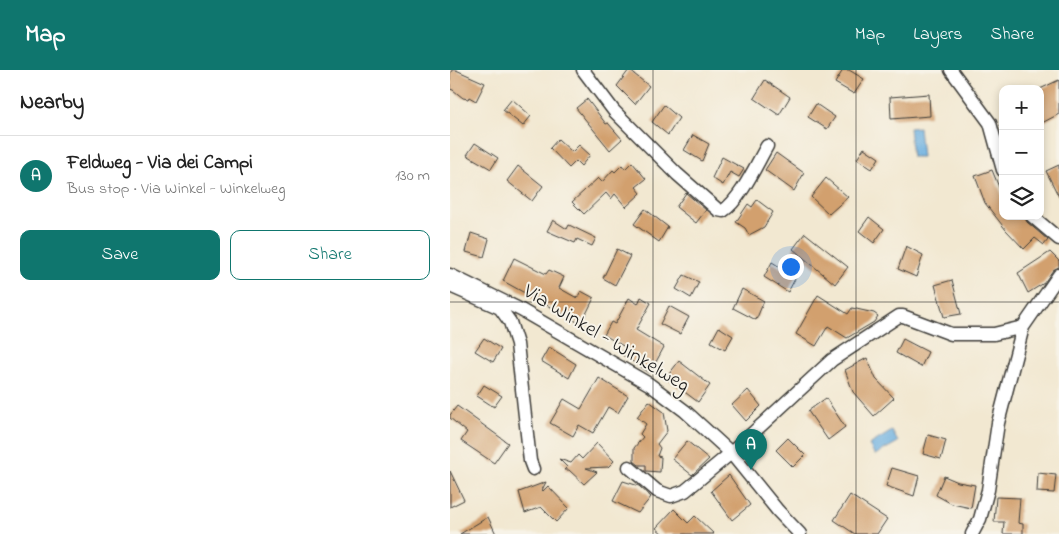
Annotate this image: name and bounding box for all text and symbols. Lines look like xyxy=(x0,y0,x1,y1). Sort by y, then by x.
text: Map xyxy=(25,18,66,53)
text: Map xyxy=(855,22,885,48)
text: Layers xyxy=(913,22,963,48)
text: Share xyxy=(991,22,1034,48)
map controls xyxy=(999,85,1044,220)
button: + xyxy=(999,85,1044,130)
text: Nearby xyxy=(20,88,84,118)
button: − xyxy=(999,130,1044,175)
text: Feldweg - Via dei Campi xyxy=(67,150,253,177)
text: A xyxy=(31,164,41,188)
text: 130 m xyxy=(395,164,430,188)
button: layers xyxy=(999,175,1044,220)
text: Bus stop · Via Winkel - Winkelweg xyxy=(67,177,285,201)
button: Save xyxy=(20,230,220,280)
button: Share xyxy=(230,230,430,280)
your location xyxy=(778,254,804,280)
street label: Via Winkel - Winkelweg xyxy=(515,277,695,402)
pin: A xyxy=(735,429,767,470)

